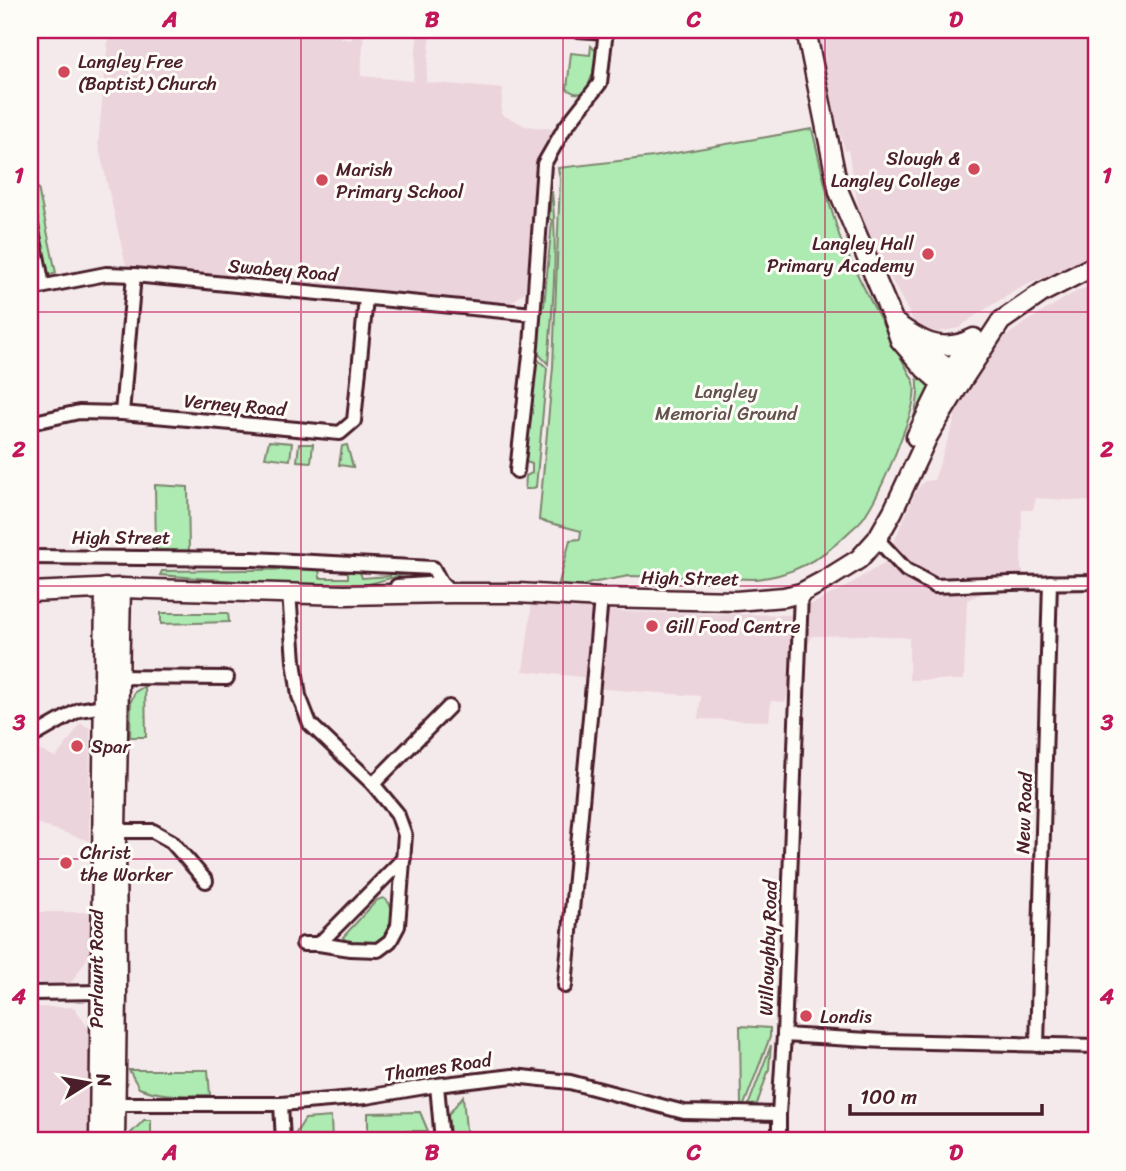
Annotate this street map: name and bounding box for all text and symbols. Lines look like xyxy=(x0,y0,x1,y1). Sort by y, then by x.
text: A xyxy=(161,0,178,40)
text: B xyxy=(425,0,440,40)
text: C xyxy=(686,0,702,40)
text: D xyxy=(949,0,964,40)
place label: Langley Free (Baptist) Church xyxy=(78,45,217,100)
marker: Langley Free (Baptist) Church xyxy=(56,64,72,80)
place label: Slough & Langley College xyxy=(831,142,960,197)
place label: Marish Primary School xyxy=(336,153,464,208)
text: 1 xyxy=(14,155,24,196)
text: 1 xyxy=(1102,155,1112,196)
marker: Slough & Langley College xyxy=(966,161,982,177)
marker: Marish Primary School xyxy=(314,172,330,188)
place label: Langley Hall Primary Academy xyxy=(767,227,915,282)
marker: Langley Hall Primary Academy xyxy=(920,246,936,262)
street label: Swabey Road xyxy=(227,249,341,291)
park label: Langley Memorial Ground xyxy=(655,375,799,430)
street label: Verney Road xyxy=(183,384,289,426)
text: 2 xyxy=(11,429,26,470)
text: 2 xyxy=(1099,429,1114,470)
street label: High Street xyxy=(72,521,170,554)
street label: High Street xyxy=(641,561,739,595)
place label: Gill Food Centre xyxy=(666,610,801,643)
marker: Gill Food Centre xyxy=(644,618,660,634)
text: 3 xyxy=(12,702,26,743)
text: 3 xyxy=(1100,702,1114,743)
place label: Spar xyxy=(91,730,132,763)
marker: Spar xyxy=(69,738,85,754)
street label: New Road xyxy=(1006,771,1042,854)
place label: Christ the Worker xyxy=(80,836,173,891)
marker: Christ the Worker xyxy=(58,855,74,871)
street label: Willoughby Road xyxy=(749,878,787,1016)
street label: Parlaunt Road xyxy=(80,909,113,1028)
text: 4 xyxy=(11,976,27,1017)
text: 4 xyxy=(1099,976,1115,1017)
place label: Londis xyxy=(820,1000,872,1033)
marker: Londis xyxy=(798,1008,814,1024)
street label: Thames Road xyxy=(382,1043,496,1091)
north arrow xyxy=(52,1048,122,1118)
text: N xyxy=(87,1069,122,1090)
scale bar xyxy=(850,1073,1042,1117)
text: 100 m xyxy=(860,1078,917,1116)
text: A xyxy=(161,1132,178,1171)
text: B xyxy=(425,1132,440,1171)
text: C xyxy=(686,1132,702,1171)
text: D xyxy=(949,1132,964,1171)

